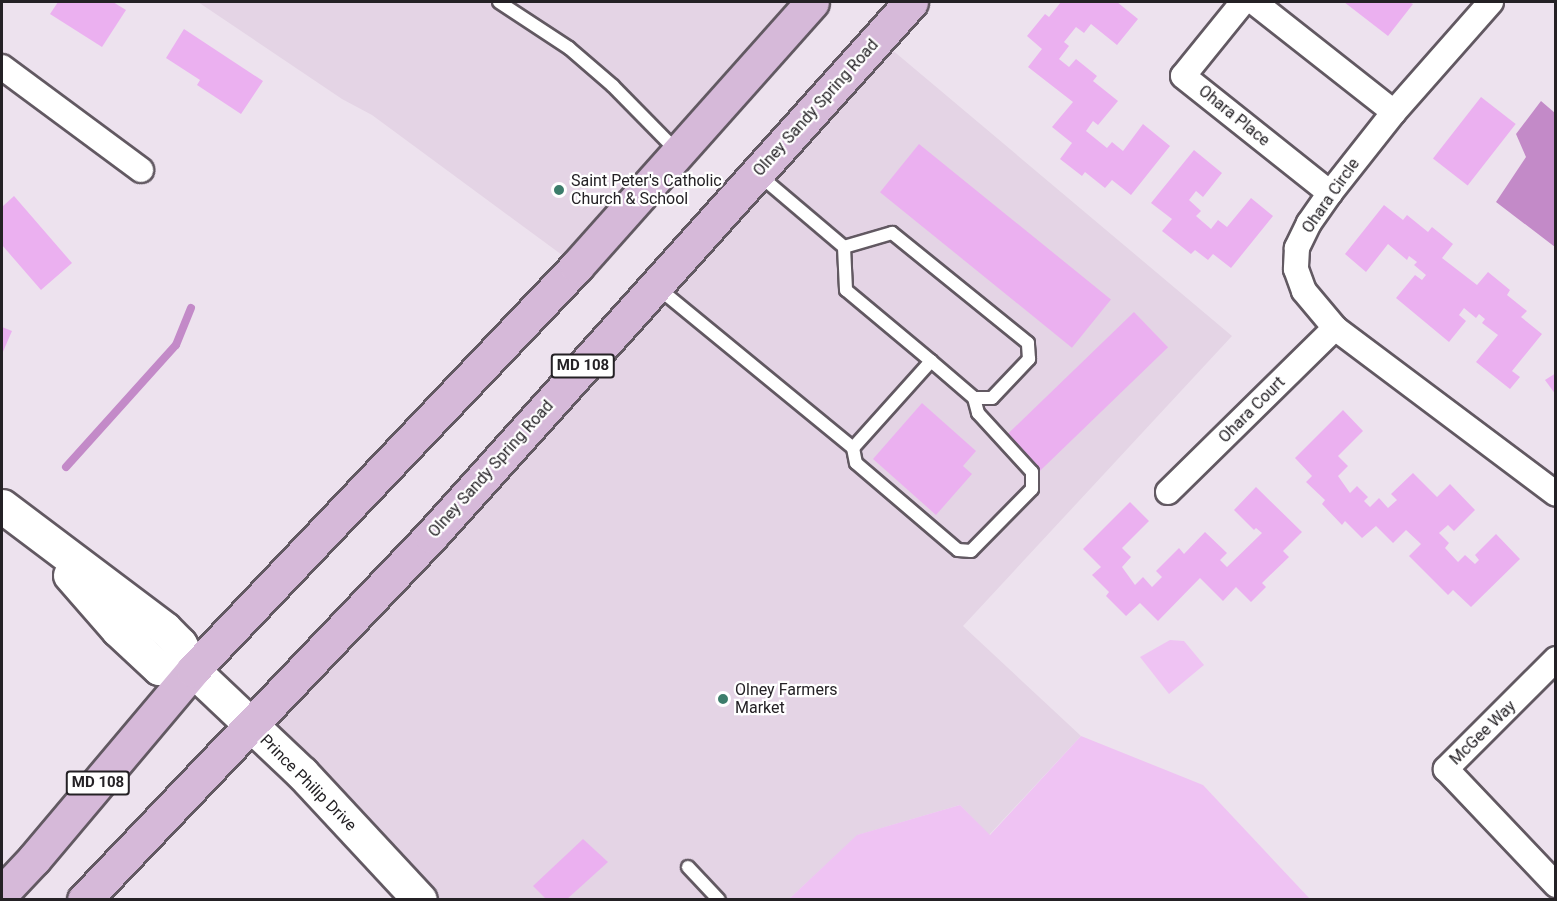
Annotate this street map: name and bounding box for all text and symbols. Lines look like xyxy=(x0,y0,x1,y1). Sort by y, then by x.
street label: Olney Sandy Spring Road xyxy=(749,36,883,180)
street label: Ohara Place xyxy=(1195,82,1273,150)
street label: Ohara Circle xyxy=(1298,155,1364,237)
place label: Saint Peter's Catholic Church & School xyxy=(571,171,722,209)
marker: Saint Peter's Catholic Church & School xyxy=(552,183,566,197)
road number: MD 108 xyxy=(550,354,616,378)
street label: Ohara Court xyxy=(1215,373,1289,447)
street label: Olney Sandy Spring Road xyxy=(424,397,558,541)
place label: Olney Farmers Market xyxy=(735,680,838,718)
marker: Olney Farmers Market xyxy=(716,692,730,706)
street label: McGee Way xyxy=(1446,697,1520,769)
street label: Prince Philip Drive xyxy=(256,731,360,835)
road number: MD 108 xyxy=(65,771,131,795)

